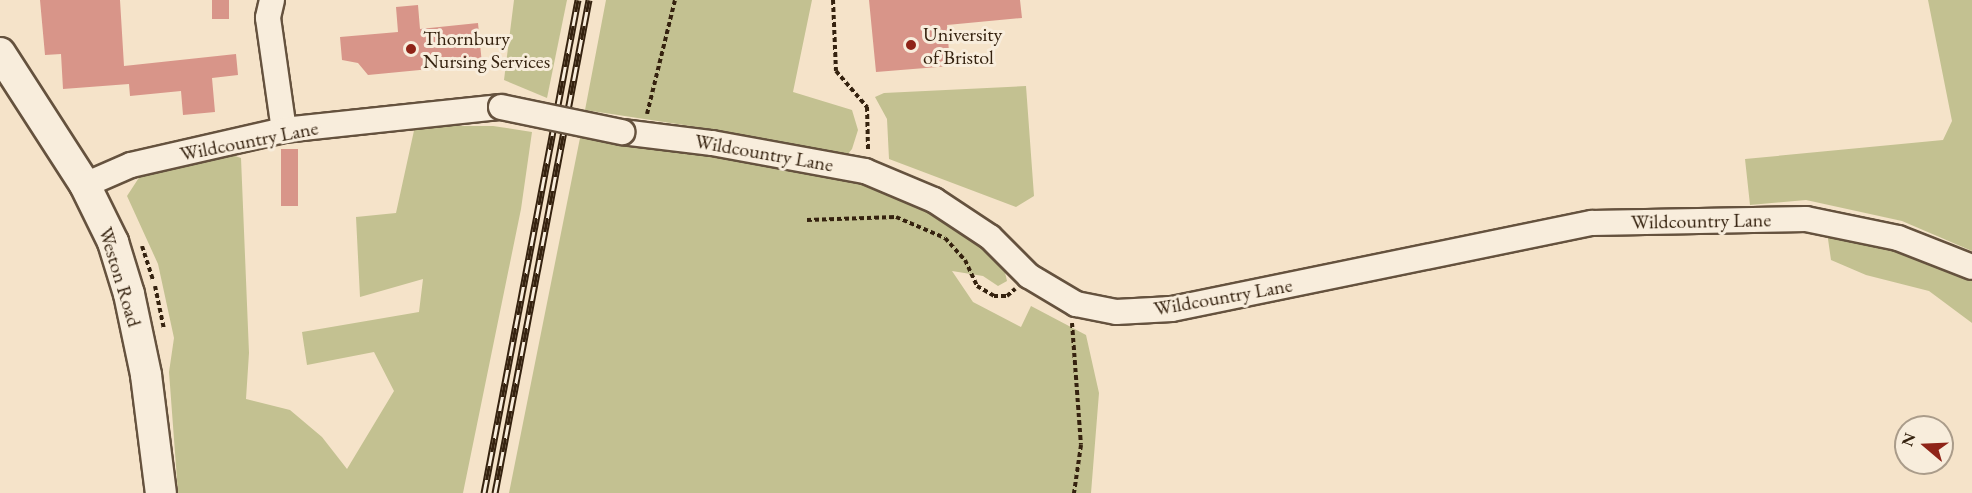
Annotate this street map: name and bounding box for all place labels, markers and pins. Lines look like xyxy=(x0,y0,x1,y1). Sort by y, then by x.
place label: University of Bristol xyxy=(923,22,1002,69)
place label: Thornbury Nursing Services xyxy=(423,26,550,73)
marker: University of Bristol xyxy=(904,38,918,52)
marker: Thornbury Nursing Services xyxy=(404,42,418,56)

